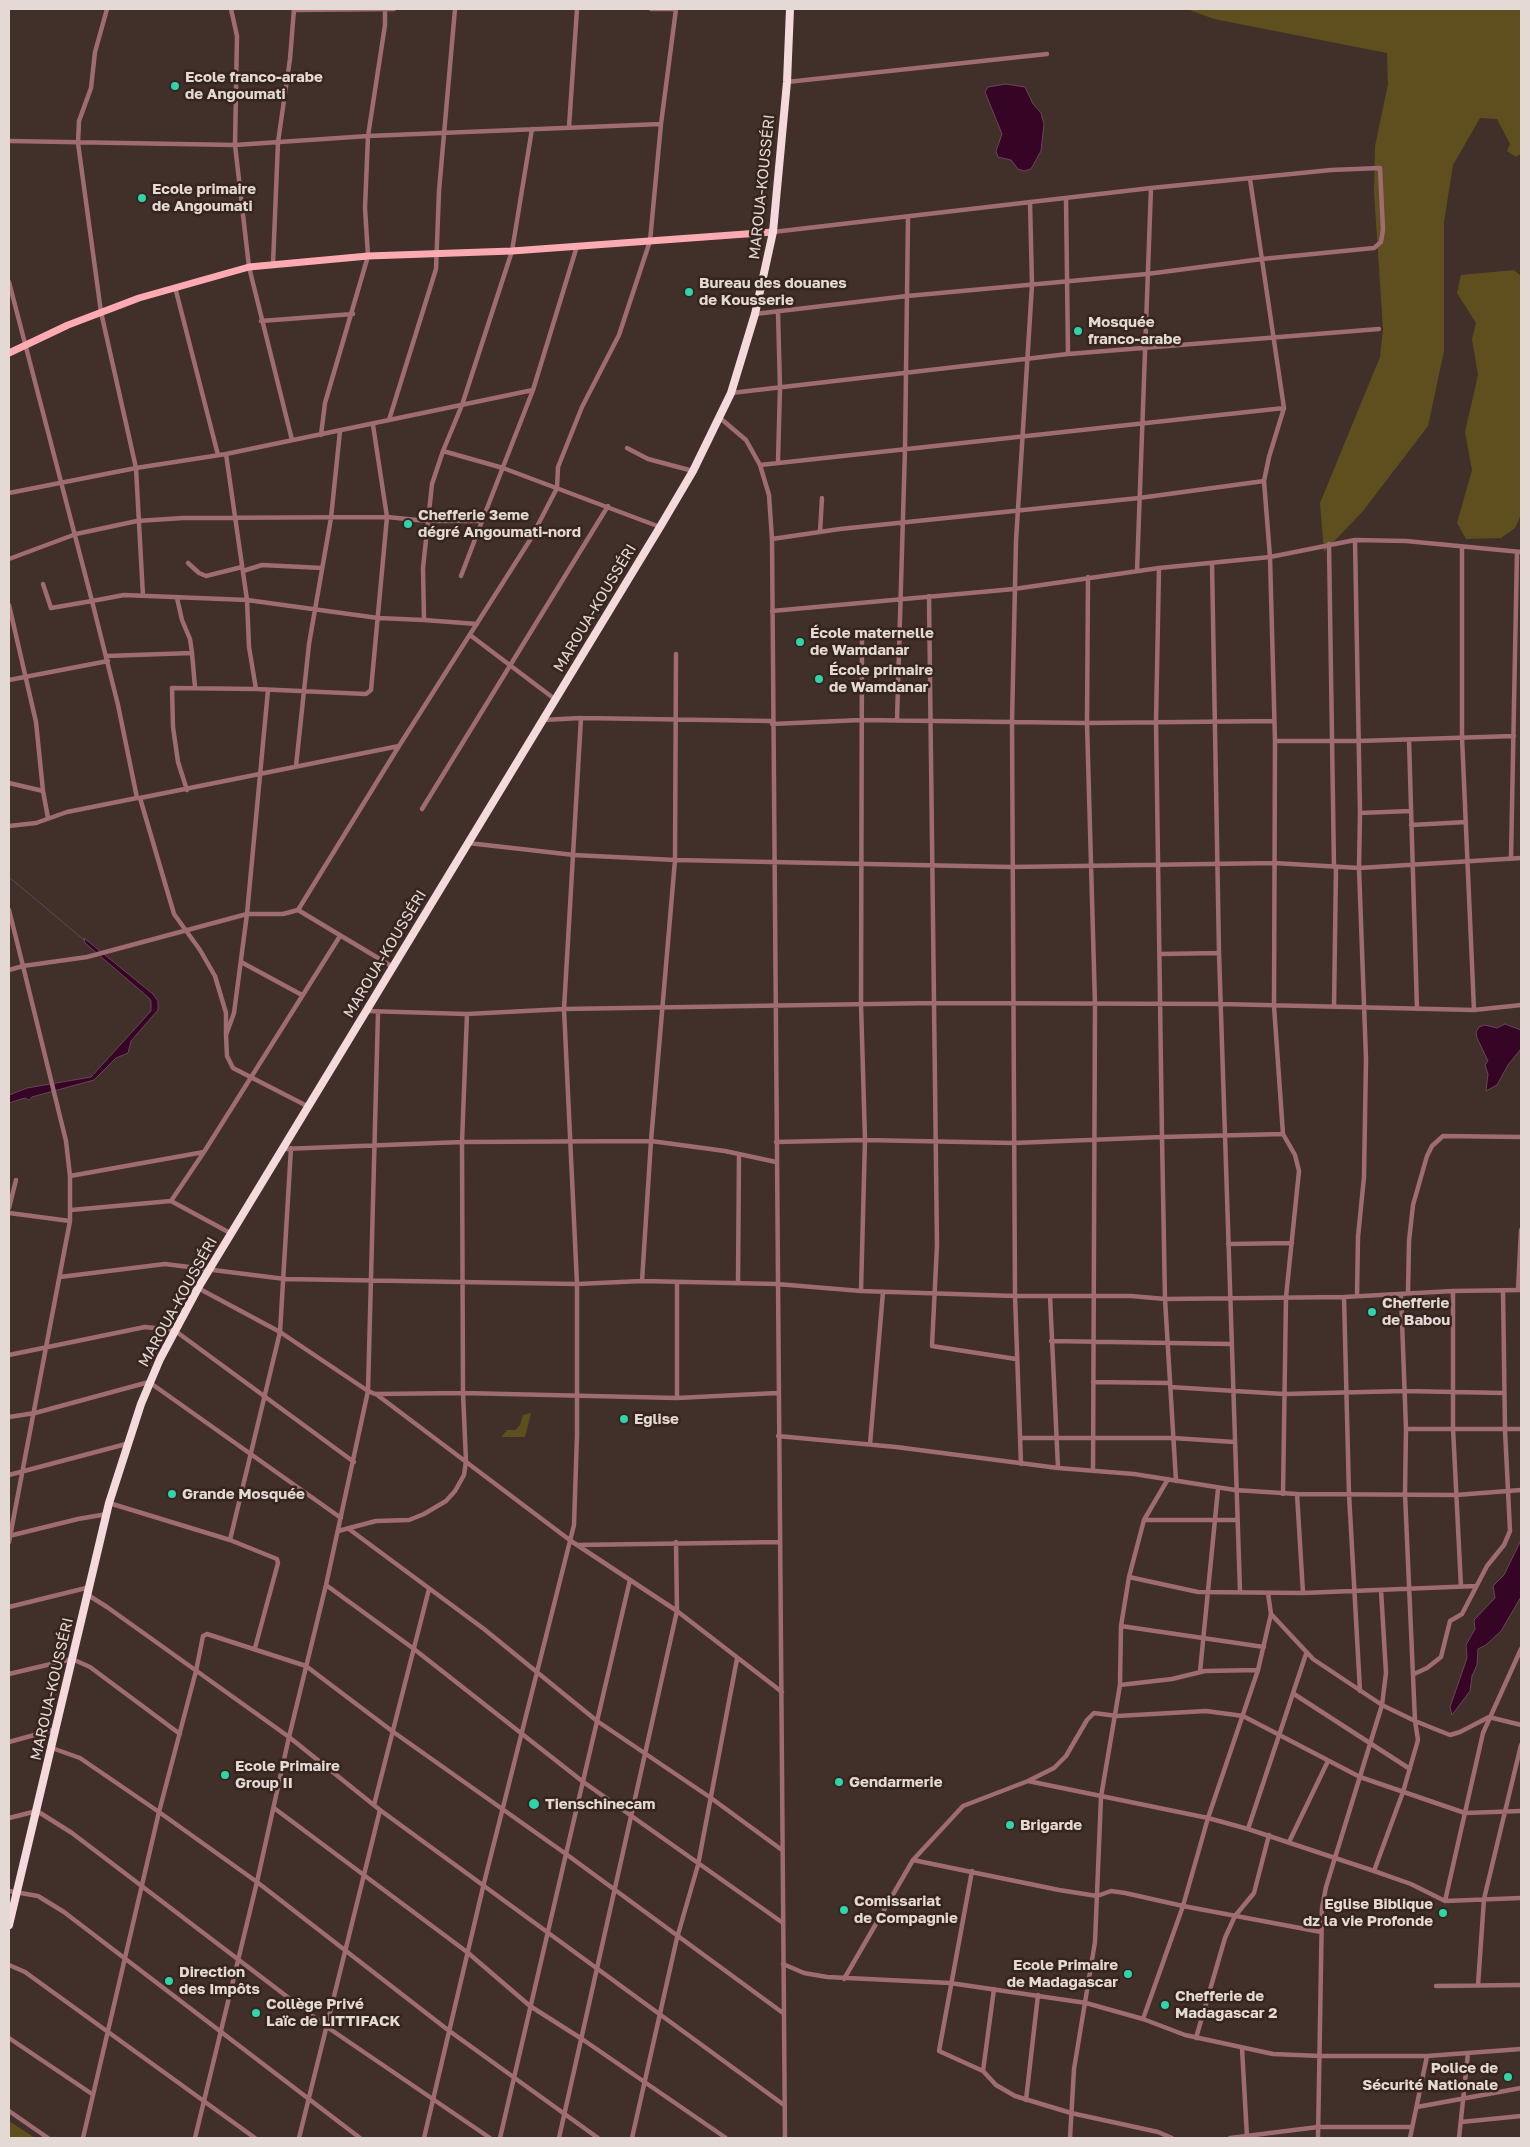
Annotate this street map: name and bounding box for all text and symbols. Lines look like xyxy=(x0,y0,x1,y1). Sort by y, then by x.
place label: Ecole franco-arabe de Angoumati xyxy=(185,68,323,103)
marker: Ecole franco-arabe de Angoumati xyxy=(169,80,181,92)
street label: MAROUA-KOUSSÉRI xyxy=(745,114,779,260)
place label: Ecole primaire de Angoumati xyxy=(152,180,256,215)
marker: Ecole primaire de Angoumati xyxy=(136,192,148,204)
place label: Bureau des douanes de Kousserie xyxy=(699,274,847,309)
marker: Bureau des douanes de Kousserie xyxy=(683,286,695,298)
place label: Mosquée franco-arabe xyxy=(1088,313,1181,348)
marker: Mosquée franco-arabe xyxy=(1072,325,1084,337)
place label: Chefferie 3eme dégré Angoumati-nord xyxy=(418,506,581,541)
marker: Chefferie 3eme dégré Angoumati-nord xyxy=(402,518,414,530)
street label: MAROUA-KOUSSÉRI xyxy=(550,541,640,675)
place label: École maternelle de Wamdanar xyxy=(810,624,934,659)
marker: École maternelle de Wamdanar xyxy=(794,636,806,648)
place label: École primaire de Wamdanar xyxy=(829,661,933,696)
marker: École primaire de Wamdanar xyxy=(813,673,825,685)
street label: MAROUA-KOUSSÉRI xyxy=(340,887,430,1021)
street label: MAROUA-KOUSSÉRI xyxy=(135,1234,221,1370)
place label: Chefferie de Babou xyxy=(1382,1294,1450,1329)
marker: Chefferie de Babou xyxy=(1366,1306,1378,1318)
place label: Eglise xyxy=(634,1410,679,1428)
marker: Eglise xyxy=(618,1413,630,1425)
place label: Grande Mosquée xyxy=(182,1485,305,1503)
marker: Grande Mosquée xyxy=(166,1488,178,1500)
street label: MAROUA-KOUSSÉRI xyxy=(27,1616,77,1762)
place label: Ecole Primaire Group II xyxy=(235,1757,340,1792)
marker: Ecole Primaire Group II xyxy=(219,1769,231,1781)
place label: Gendarmerie xyxy=(849,1773,943,1791)
marker: Gendarmerie xyxy=(833,1776,845,1788)
place label: Tienschinecam xyxy=(545,1795,655,1813)
marker: Tienschinecam xyxy=(527,1797,541,1811)
place label: Brigarde xyxy=(1020,1816,1082,1834)
marker: Brigarde xyxy=(1004,1819,1016,1831)
place label: Comissariat de Compagnie xyxy=(854,1892,958,1927)
place label: Eglise Biblique dz la vie Profonde xyxy=(1303,1895,1433,1930)
marker: Comissariat de Compagnie xyxy=(838,1904,850,1916)
marker: Eglise Biblique dz la vie Profonde xyxy=(1437,1907,1449,1919)
place label: Ecole Primaire de Madagascar xyxy=(1007,1956,1118,1991)
place label: Direction des Impôts xyxy=(179,1963,260,1998)
marker: Ecole Primaire de Madagascar xyxy=(1122,1968,1134,1980)
marker: Direction des Impôts xyxy=(163,1975,175,1987)
place label: Chefferie de Madagascar 2 xyxy=(1175,1987,1277,2022)
place label: Collège Privé Laïc de LITTIFACK xyxy=(266,1995,400,2030)
marker: Chefferie de Madagascar 2 xyxy=(1159,1999,1171,2011)
marker: Collège Privé Laïc de LITTIFACK xyxy=(250,2007,262,2019)
place label: Police de Sécurité Nationale xyxy=(1362,2059,1498,2094)
marker: Police de Sécurité Nationale xyxy=(1502,2071,1514,2083)

